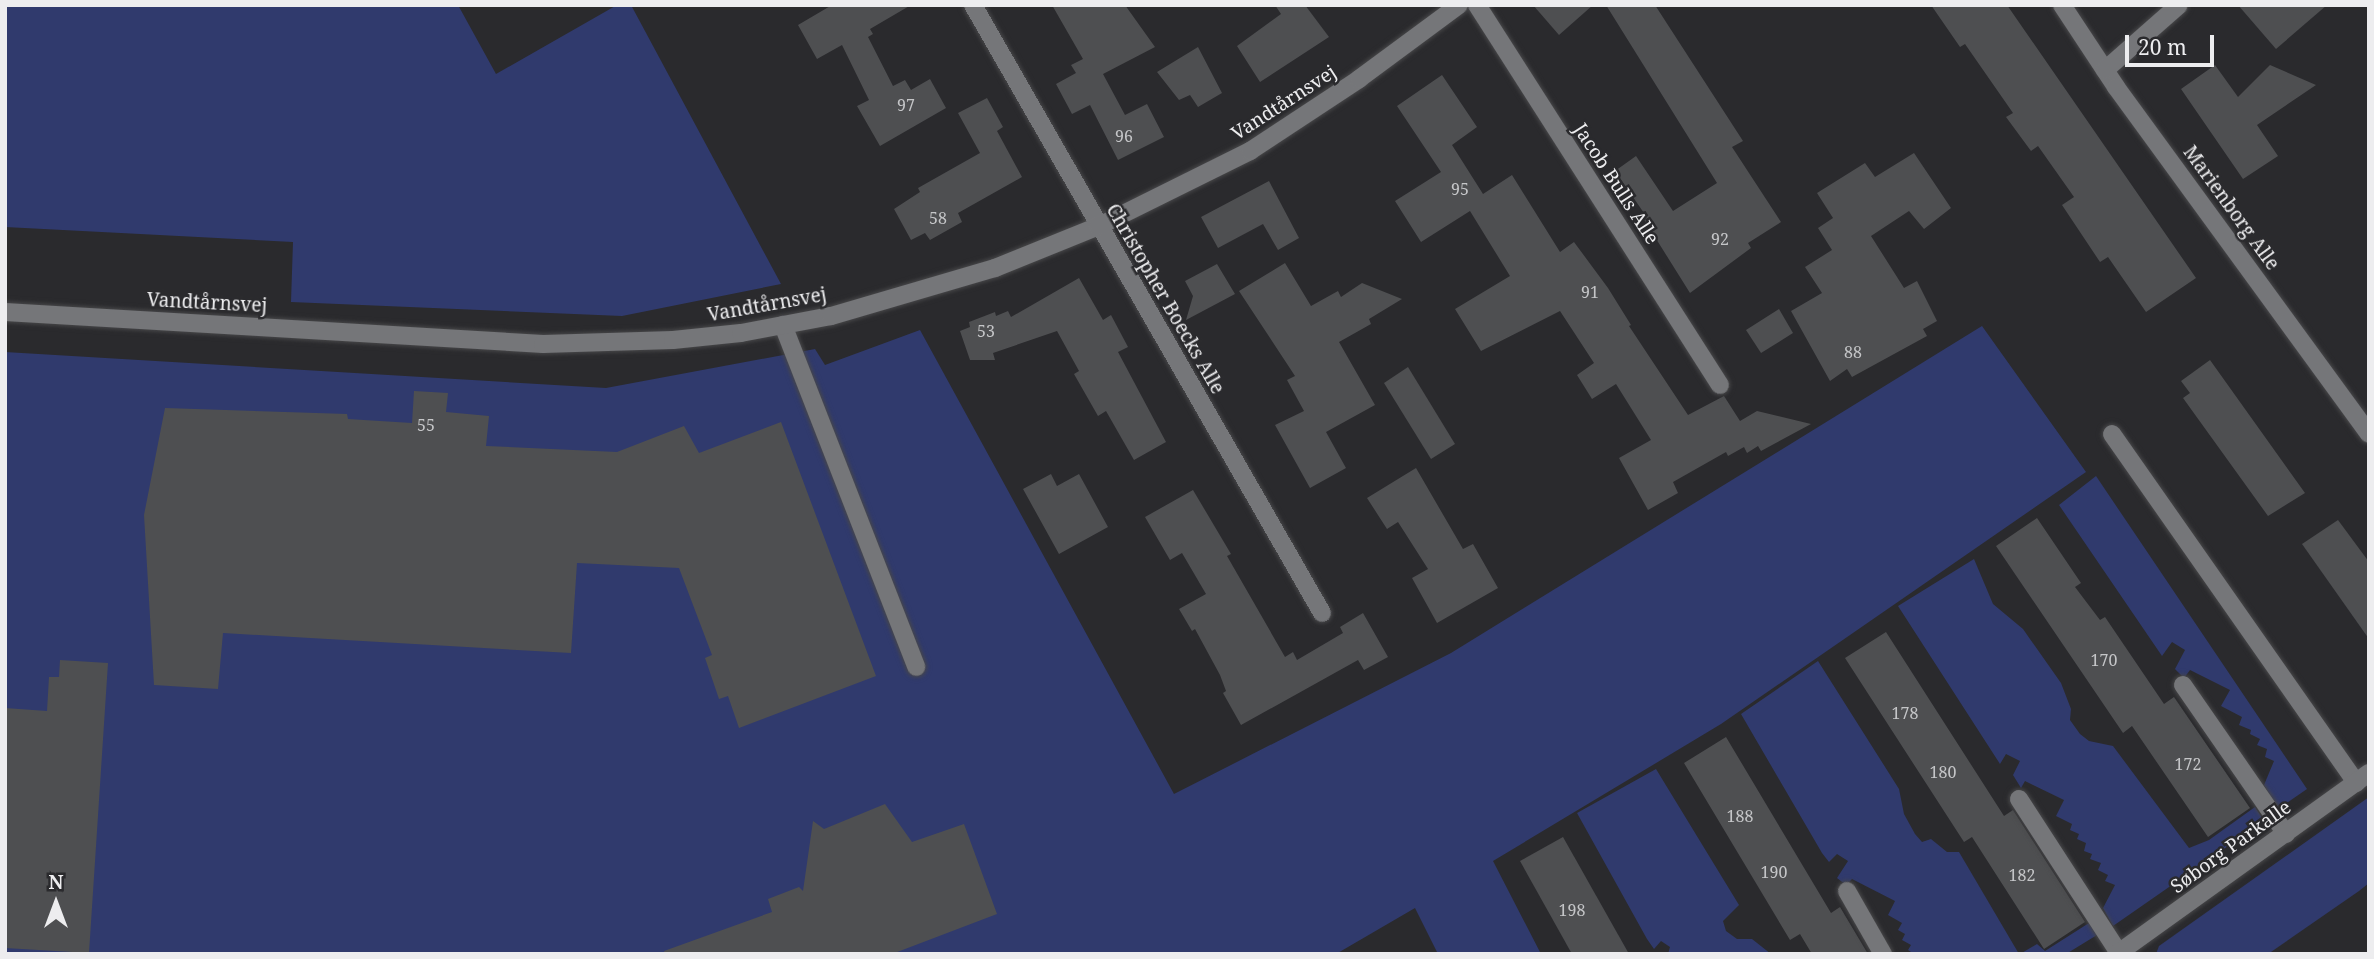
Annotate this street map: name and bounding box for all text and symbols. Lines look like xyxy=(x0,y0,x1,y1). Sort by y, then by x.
scale bar xyxy=(2129,21,2218,65)
text: 20 m xyxy=(2138,33,2187,61)
street label: Vandtårnsvej xyxy=(1227,61,1341,145)
house number: 97 xyxy=(897,95,915,115)
street label: Jacob Bulls Alle xyxy=(1568,119,1664,249)
house number: 96 xyxy=(1115,126,1133,146)
street label: Marienborg Alle xyxy=(2178,141,2284,275)
house number: 95 xyxy=(1451,179,1469,199)
street label: Christopher Boecks Alle xyxy=(1101,200,1229,398)
house number: 58 xyxy=(929,208,947,228)
house number: 92 xyxy=(1711,229,1729,249)
house number: 91 xyxy=(1581,282,1599,302)
street label: Vandtårnsvej xyxy=(706,283,828,327)
street label: Vandtårnsvej xyxy=(146,288,268,318)
house number: 53 xyxy=(977,321,995,341)
house number: 88 xyxy=(1844,342,1862,362)
house number: 55 xyxy=(417,415,435,435)
house number: 170 xyxy=(2091,650,2117,670)
house number: 178 xyxy=(1892,703,1918,723)
house number: 172 xyxy=(2175,754,2201,774)
house number: 180 xyxy=(1930,762,1956,782)
street label: Søborg Parkalle xyxy=(2166,796,2296,898)
house number: 188 xyxy=(1727,806,1753,826)
house number: 190 xyxy=(1761,862,1787,882)
house number: 182 xyxy=(2009,865,2035,885)
north arrow xyxy=(21,868,91,938)
text: N xyxy=(49,869,63,895)
house number: 198 xyxy=(1559,900,1585,920)

